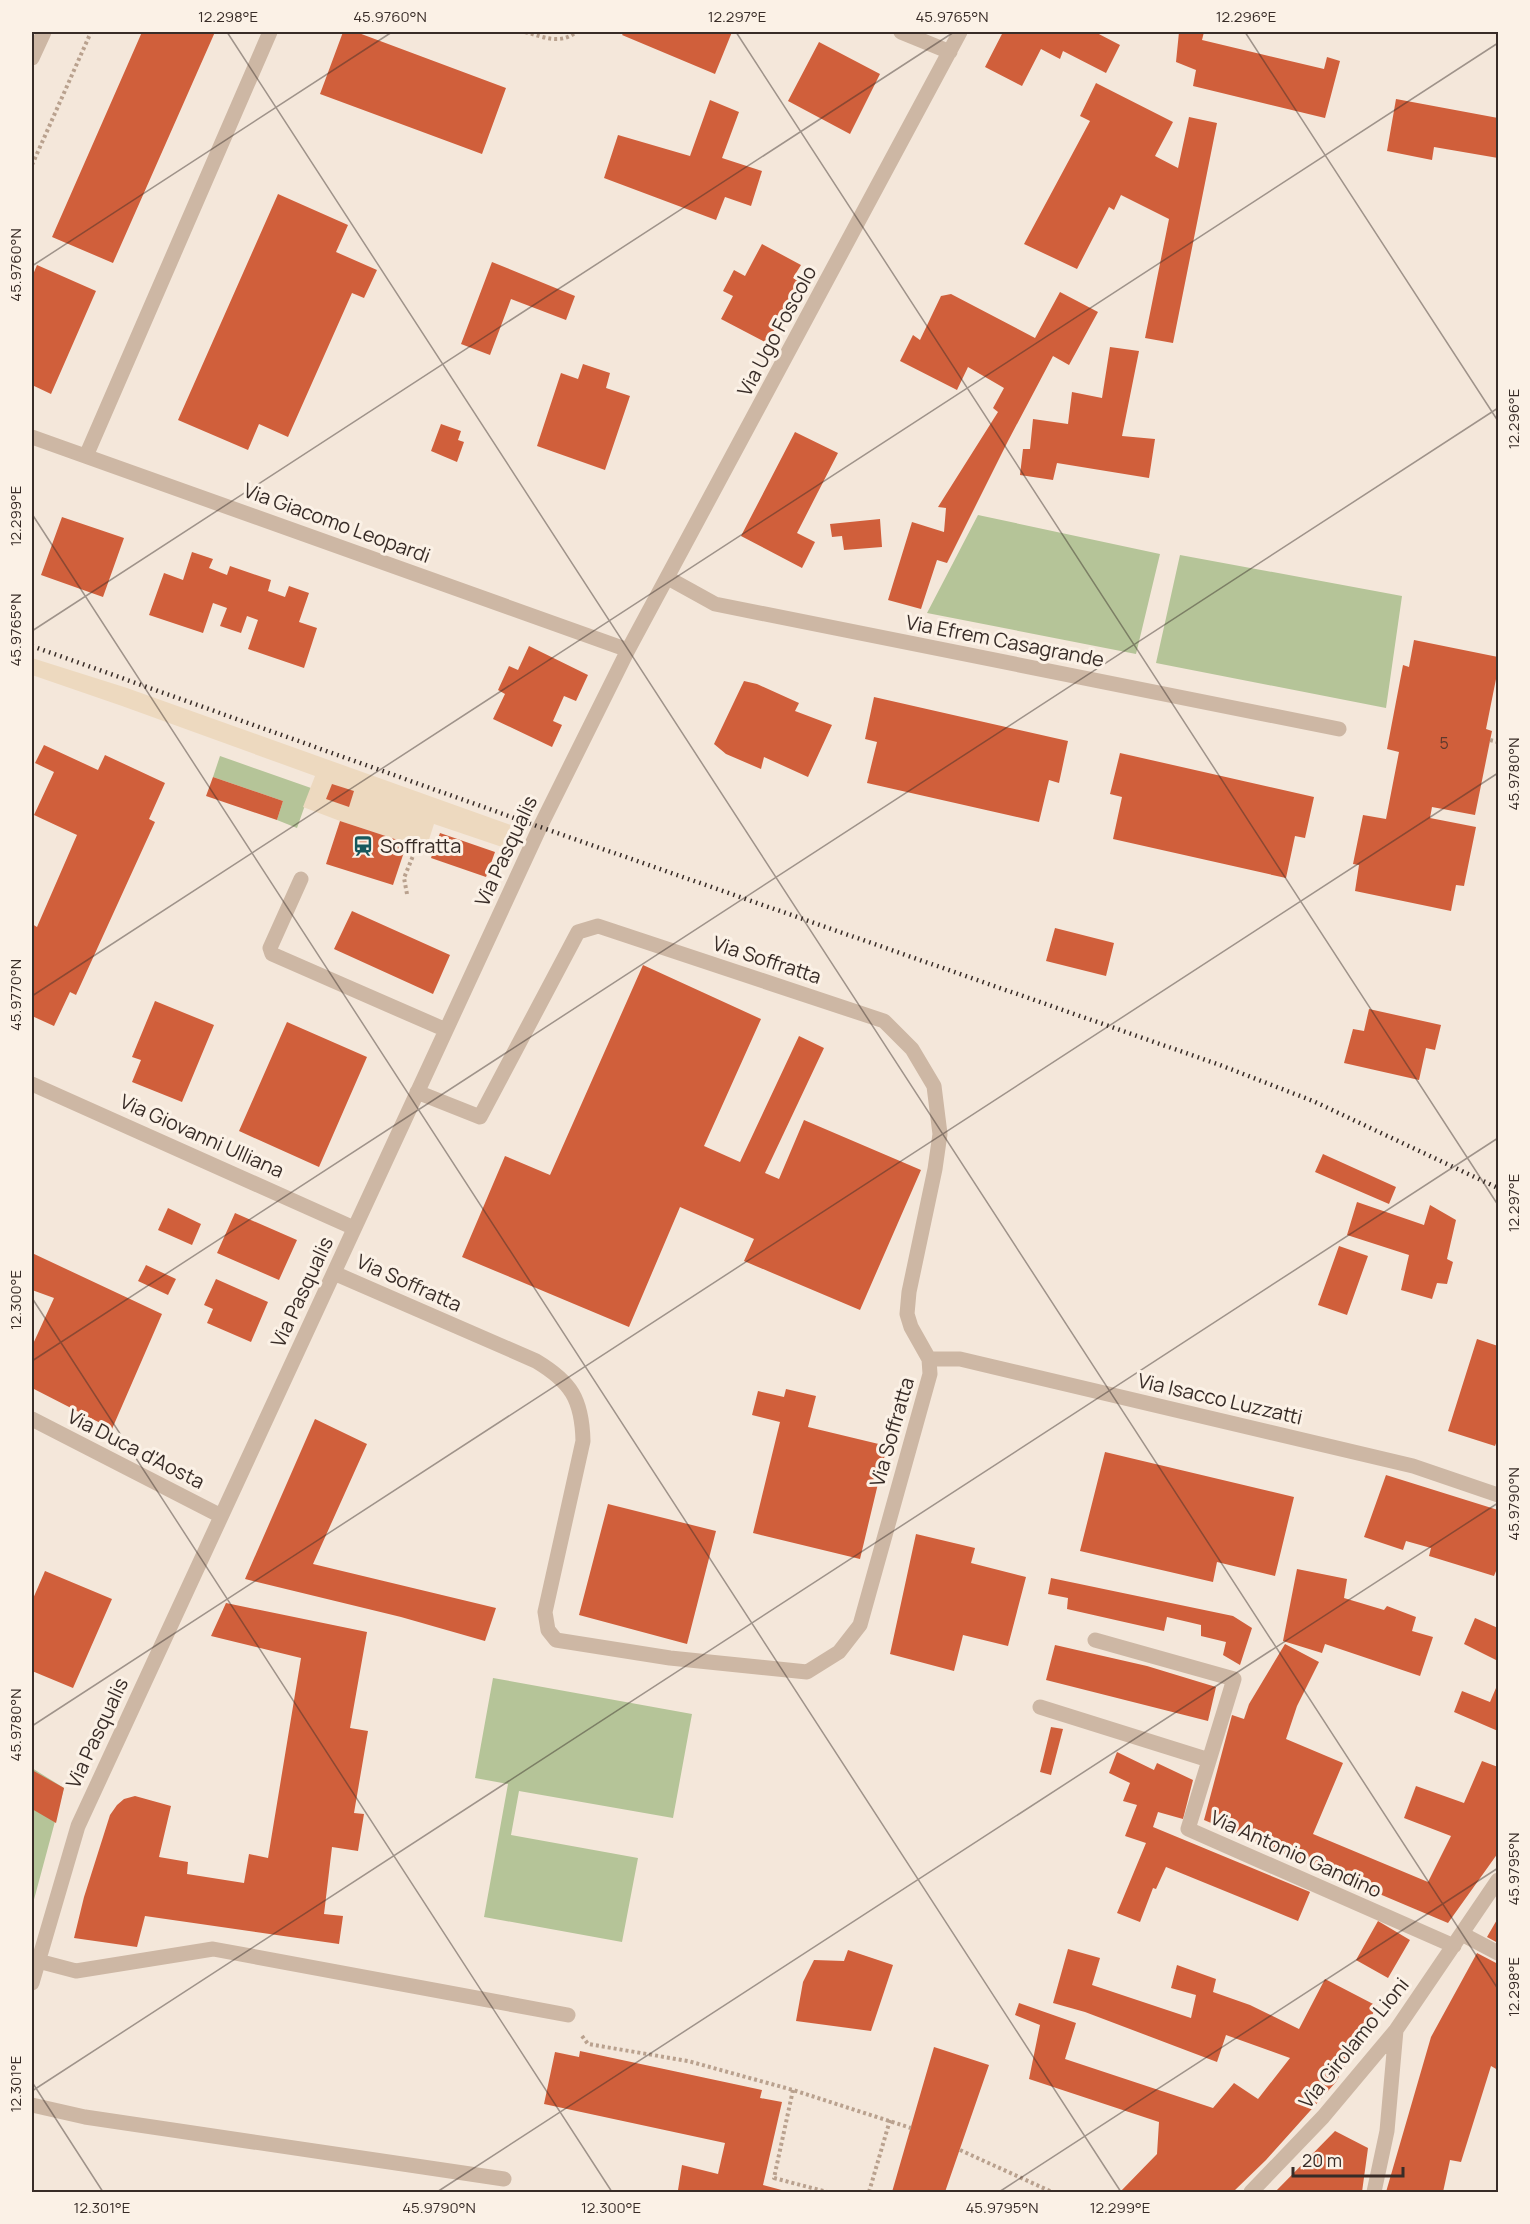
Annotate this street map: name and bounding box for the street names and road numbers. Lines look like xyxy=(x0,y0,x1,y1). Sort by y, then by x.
street label: Via Ugo Foscolo xyxy=(731,261,822,401)
street label: Via Giacomo Leopardi xyxy=(240,476,434,569)
street label: Via Efrem Casagrande xyxy=(904,608,1107,673)
street label: Via Pasqualis xyxy=(468,791,543,911)
street label: Via Soffratta xyxy=(709,929,825,990)
street label: Via Giovanni Ulliana xyxy=(116,1087,289,1184)
street label: Via Pasqualis xyxy=(264,1232,339,1352)
street label: Via Soffratta xyxy=(352,1247,466,1318)
street label: Via Isacco Luzzatti xyxy=(1135,1366,1305,1431)
street label: Via Soffratta xyxy=(863,1374,920,1490)
street label: Via Duca d'Aosta xyxy=(63,1402,209,1495)
street label: Via Pasqualis xyxy=(59,1673,134,1793)
street label: Via Antonio Gandino xyxy=(1206,1804,1386,1904)
street label: Via Girolamo Lioni xyxy=(1293,1972,1415,2114)

